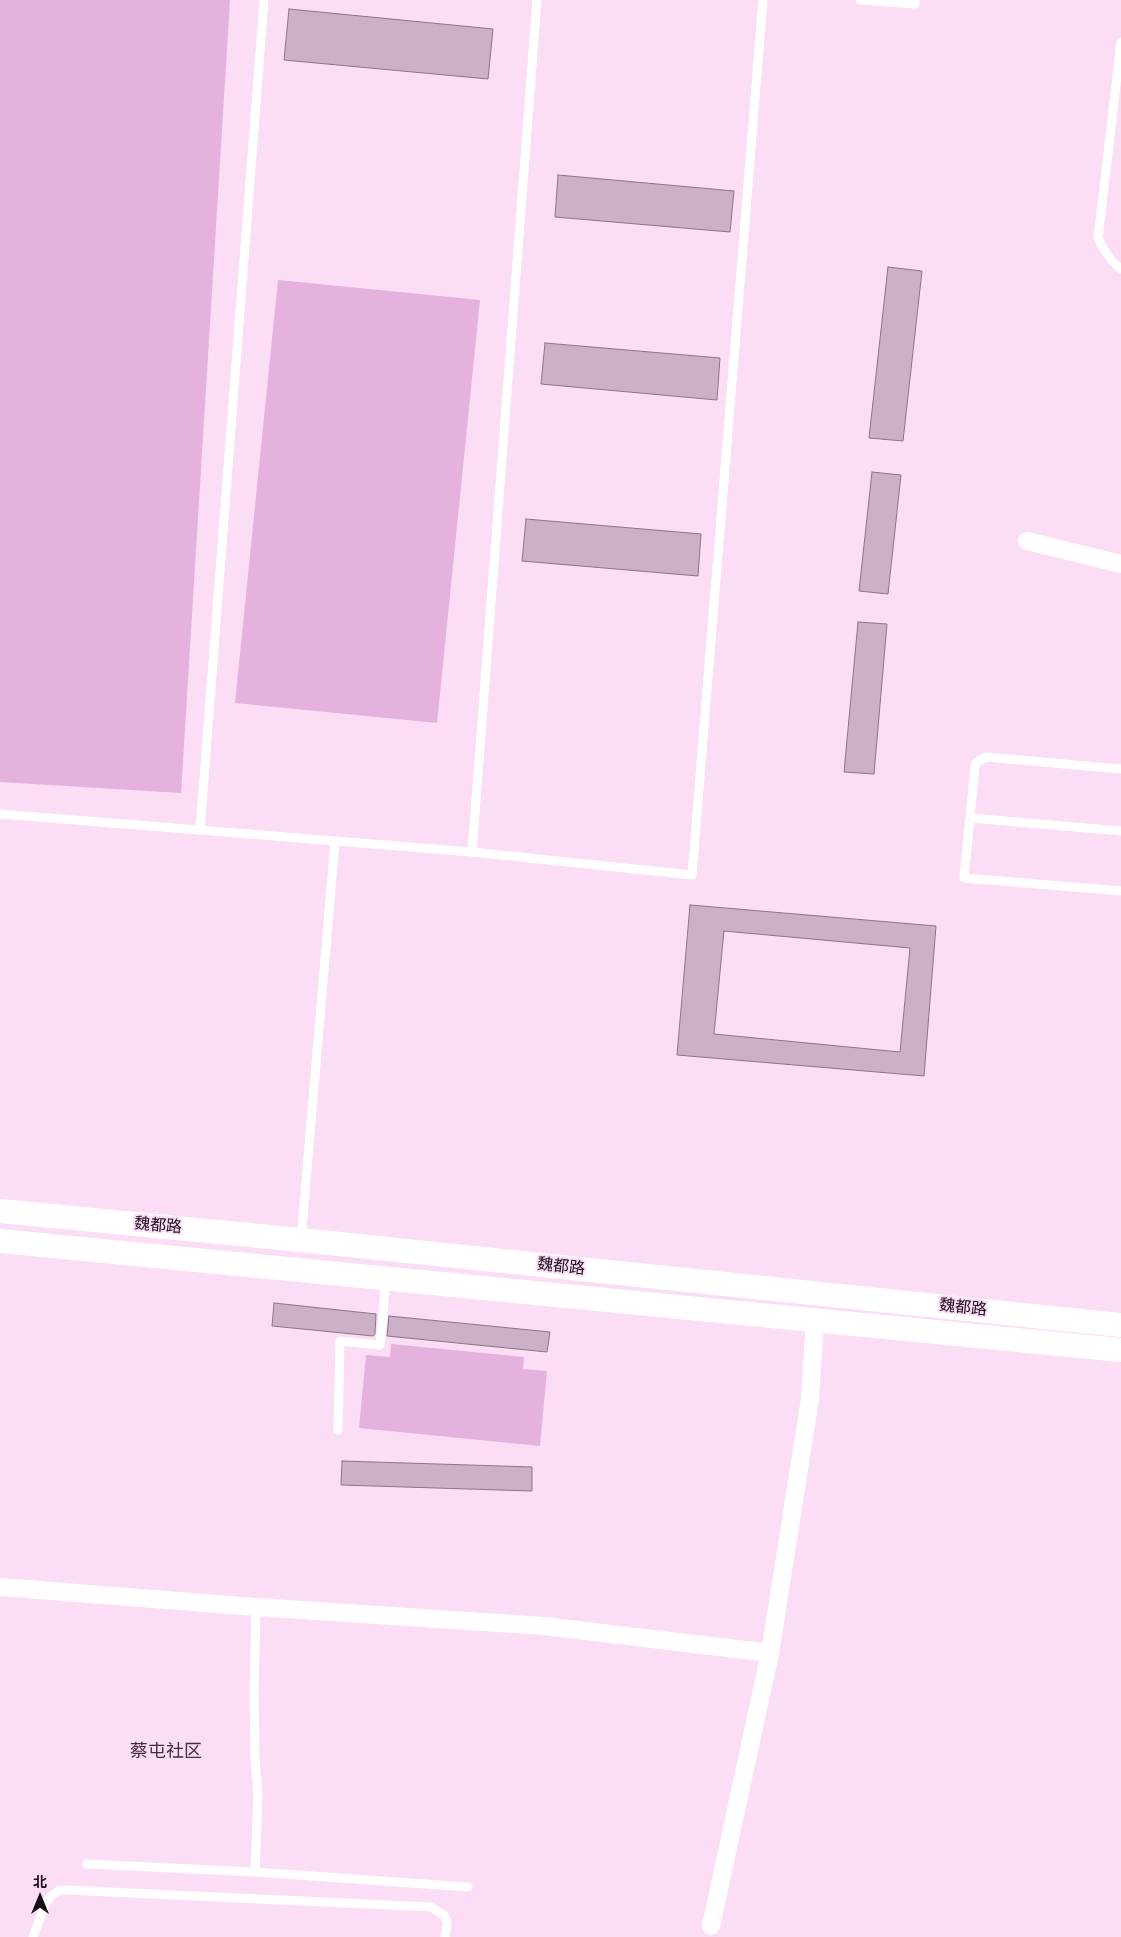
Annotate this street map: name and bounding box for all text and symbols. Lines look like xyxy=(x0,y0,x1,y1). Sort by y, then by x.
street label: 魏都路 xyxy=(133,1214,183,1238)
street label: 魏都路 xyxy=(536,1255,586,1279)
street label: 魏都路 xyxy=(938,1296,988,1320)
district label: 蔡屯社区 xyxy=(130,1741,202,1763)
north arrow xyxy=(15,1872,65,1922)
text: 北 xyxy=(33,1873,47,1891)

